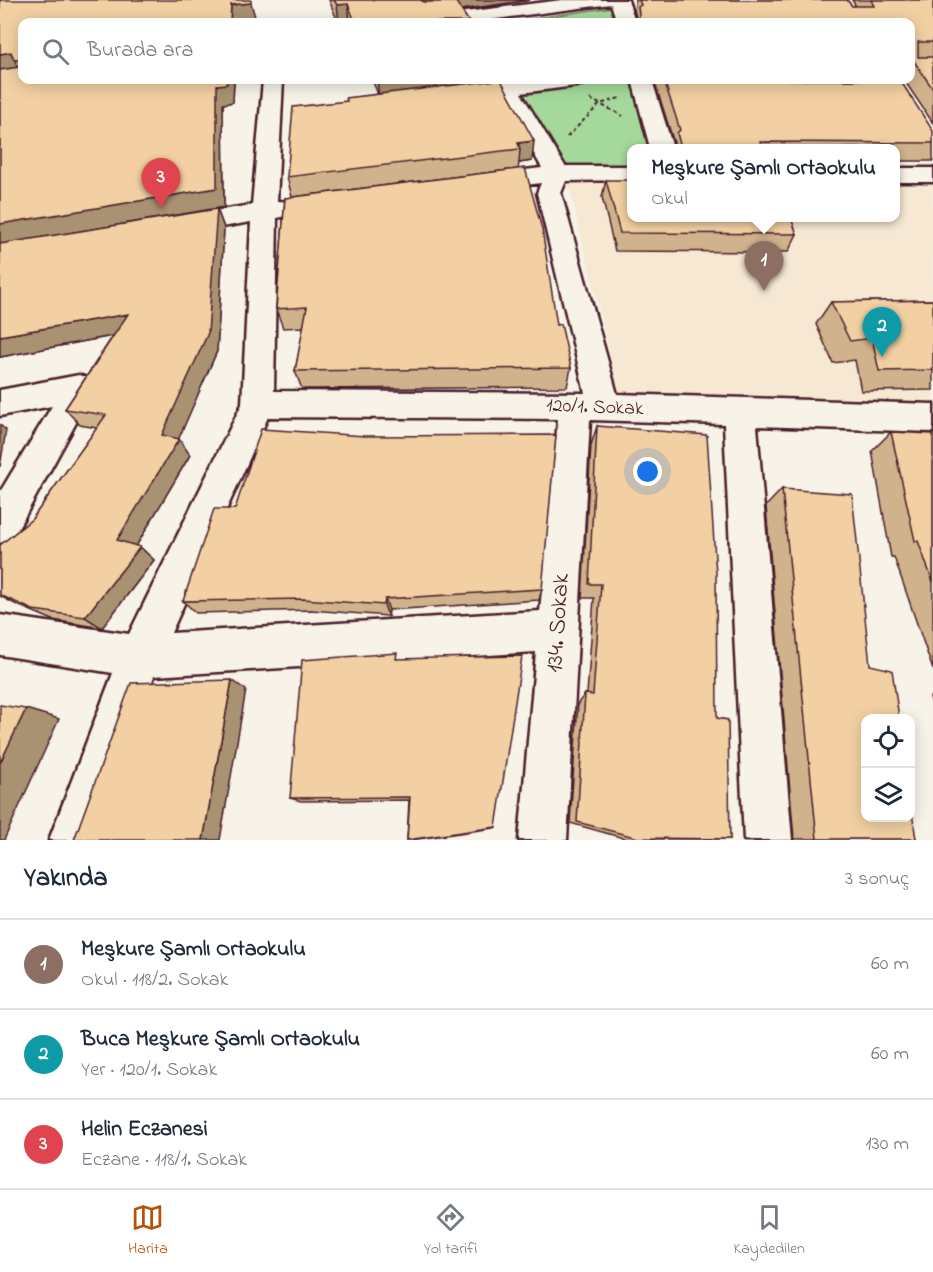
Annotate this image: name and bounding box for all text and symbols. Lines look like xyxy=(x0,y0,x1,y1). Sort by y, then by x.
search box xyxy=(18,18,915,84)
icon: search xyxy=(39,35,72,68)
text: Burada ara xyxy=(87,35,193,67)
popup xyxy=(627,144,900,222)
text: Meşkure Şamlı Ortaokulu xyxy=(651,153,876,185)
pin: 3 xyxy=(142,158,180,208)
text: Okul xyxy=(651,185,688,214)
pin: 1 xyxy=(744,242,783,291)
pin: 2 xyxy=(862,308,902,357)
street label: 120/1. Sokak xyxy=(546,392,644,424)
your location xyxy=(633,457,662,486)
street label: 134. Sokak xyxy=(538,572,580,674)
map controls xyxy=(861,714,915,822)
button: locate xyxy=(861,714,915,768)
button: layers xyxy=(861,768,915,822)
text: Yakında xyxy=(24,860,108,898)
text: 3 sonuç xyxy=(845,865,909,894)
text: Meşkure Şamlı Ortaokulu xyxy=(81,934,306,966)
text: 1 xyxy=(40,950,47,979)
text: 60 m xyxy=(871,950,909,979)
text: Okul · 118/2. Sokak xyxy=(81,966,228,995)
text: Buca Meşkure Şamlı Ortaokulu xyxy=(81,1024,360,1056)
text: 2 xyxy=(39,1040,48,1069)
text: 60 m xyxy=(871,1040,909,1069)
text: Yer · 120/1. Sokak xyxy=(81,1056,217,1085)
text: Helin Eczanesi xyxy=(81,1114,208,1146)
text: 3 xyxy=(39,1130,48,1159)
text: 130 m xyxy=(865,1130,909,1159)
text: Eczane · 118/1. Sokak xyxy=(81,1146,247,1175)
tab: Harita xyxy=(128,1201,168,1261)
tab: Yol tarifi xyxy=(424,1201,477,1261)
tab: Kaydedilen xyxy=(733,1201,805,1261)

